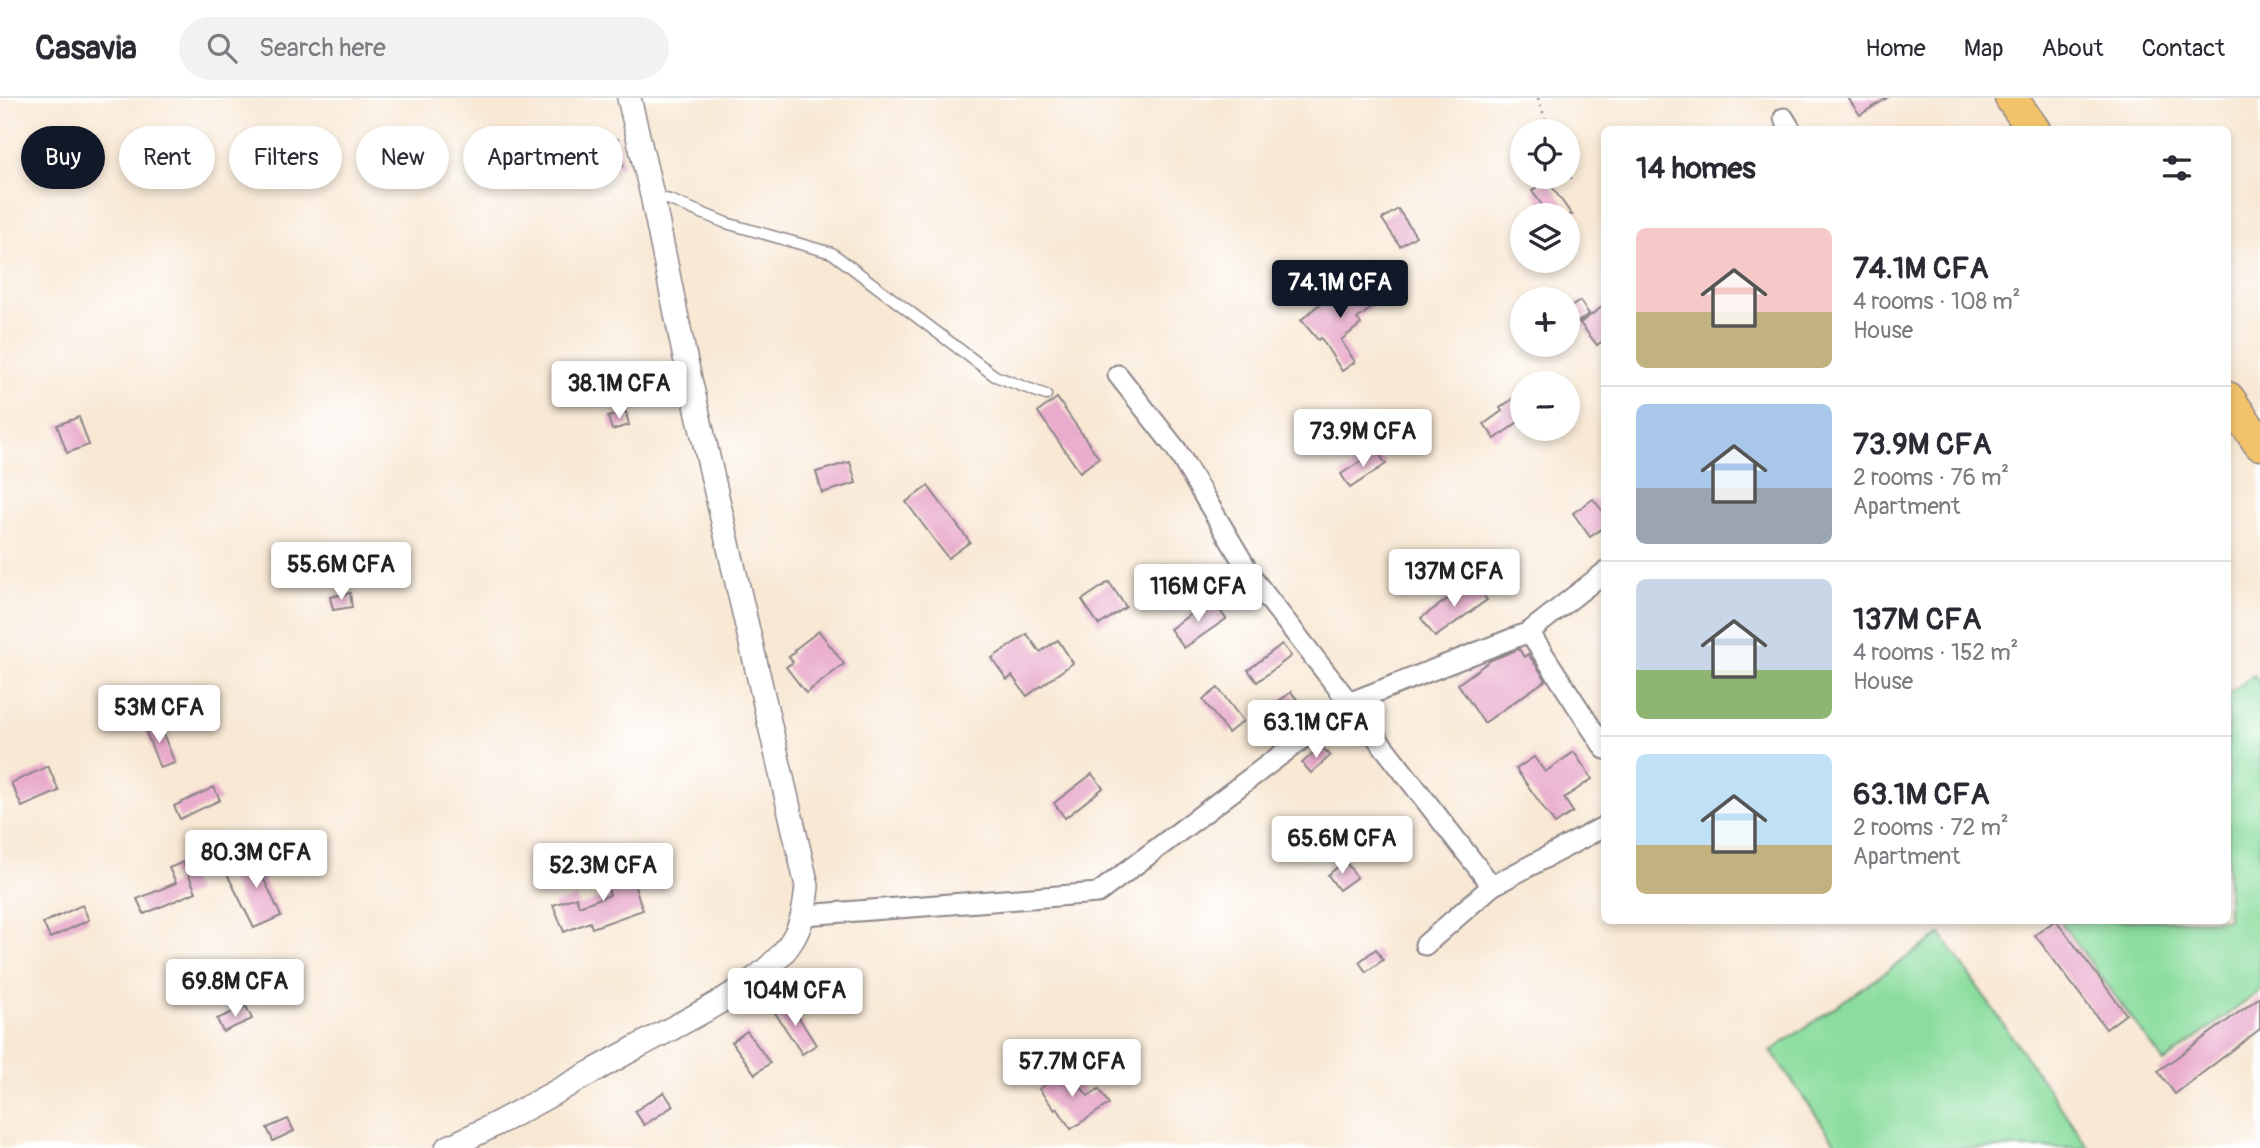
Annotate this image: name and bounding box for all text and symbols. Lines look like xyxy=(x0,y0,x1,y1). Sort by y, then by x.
search box xyxy=(179,17,669,80)
text: Casavia xyxy=(35,28,137,69)
icon: search xyxy=(203,29,241,67)
text: Search here xyxy=(259,32,386,64)
text: Home xyxy=(1865,34,1926,63)
text: Map xyxy=(1964,34,2004,63)
text: About xyxy=(2042,34,2104,63)
text: Contact xyxy=(2142,34,2225,63)
map controls xyxy=(1510,119,1580,441)
button: locate xyxy=(1510,119,1580,189)
chip: Buy xyxy=(21,126,105,189)
chip: Rent xyxy=(119,126,215,189)
chip: Filters xyxy=(229,126,342,189)
chip: New xyxy=(356,126,449,189)
chip: Apartment xyxy=(463,126,623,189)
icon: filters xyxy=(2158,149,2196,187)
text: 14 homes xyxy=(1636,150,1756,187)
button: layers xyxy=(1510,203,1580,273)
text: 74.1M CFA xyxy=(1853,250,1989,287)
icon: home xyxy=(1692,256,1776,340)
pin: 74.1M CFA xyxy=(1260,260,1420,320)
text: 74.1M CFA xyxy=(1288,268,1392,297)
button: + xyxy=(1510,287,1580,357)
text: 4 rooms · 108 m² xyxy=(1853,287,2020,316)
text: House xyxy=(1853,316,1913,345)
pin: 38.1M CFA xyxy=(539,362,699,421)
text: 38.1M CFA xyxy=(568,369,670,398)
button: − xyxy=(1510,371,1580,441)
pin: 73.9M CFA xyxy=(1283,410,1443,469)
text: 73.9M CFA xyxy=(1310,417,1416,446)
text: 73.9M CFA xyxy=(1853,426,1992,463)
icon: home xyxy=(1692,432,1776,516)
text: 2 rooms · 76 m² xyxy=(1853,463,2009,492)
text: Apartment xyxy=(1853,492,1960,521)
pin: 55.6M CFA xyxy=(261,542,421,602)
text: 55.6M CFA xyxy=(287,550,395,579)
pin: 137M CFA xyxy=(1382,550,1526,609)
text: 137M CFA xyxy=(1405,557,1503,586)
pin: 116M CFA xyxy=(1126,564,1270,624)
text: 116M CFA xyxy=(1150,572,1246,601)
text: 137M CFA xyxy=(1853,601,1982,638)
icon: home xyxy=(1692,607,1776,691)
text: 4 rooms · 152 m² xyxy=(1853,638,2019,667)
text: House xyxy=(1853,667,1913,696)
pin: 53M CFA xyxy=(94,686,224,745)
text: 53M CFA xyxy=(114,693,204,722)
pin: 63.1M CFA xyxy=(1236,700,1396,760)
text: 63.1M CFA xyxy=(1264,708,1368,737)
text: 63.1M CFA xyxy=(1853,776,1990,813)
icon: home xyxy=(1692,782,1776,866)
text: 2 rooms · 72 m² xyxy=(1853,813,2009,842)
pin: 65.6M CFA xyxy=(1262,816,1422,876)
text: 65.6M CFA xyxy=(1288,824,1396,853)
pin: 80.3M CFA xyxy=(176,830,336,890)
text: 80.3M CFA xyxy=(201,838,311,867)
text: Apartment xyxy=(1853,842,1960,871)
pin: 52.3M CFA xyxy=(523,844,683,903)
text: 52.3M CFA xyxy=(549,851,657,880)
pin: 69.8M CFA xyxy=(155,960,315,1019)
text: 69.8M CFA xyxy=(182,967,288,996)
pin: 104M CFA xyxy=(723,968,867,1028)
text: 104M CFA xyxy=(744,976,846,1005)
pin: 57.7M CFA xyxy=(992,1040,1152,1099)
text: 57.7M CFA xyxy=(1019,1047,1125,1076)

